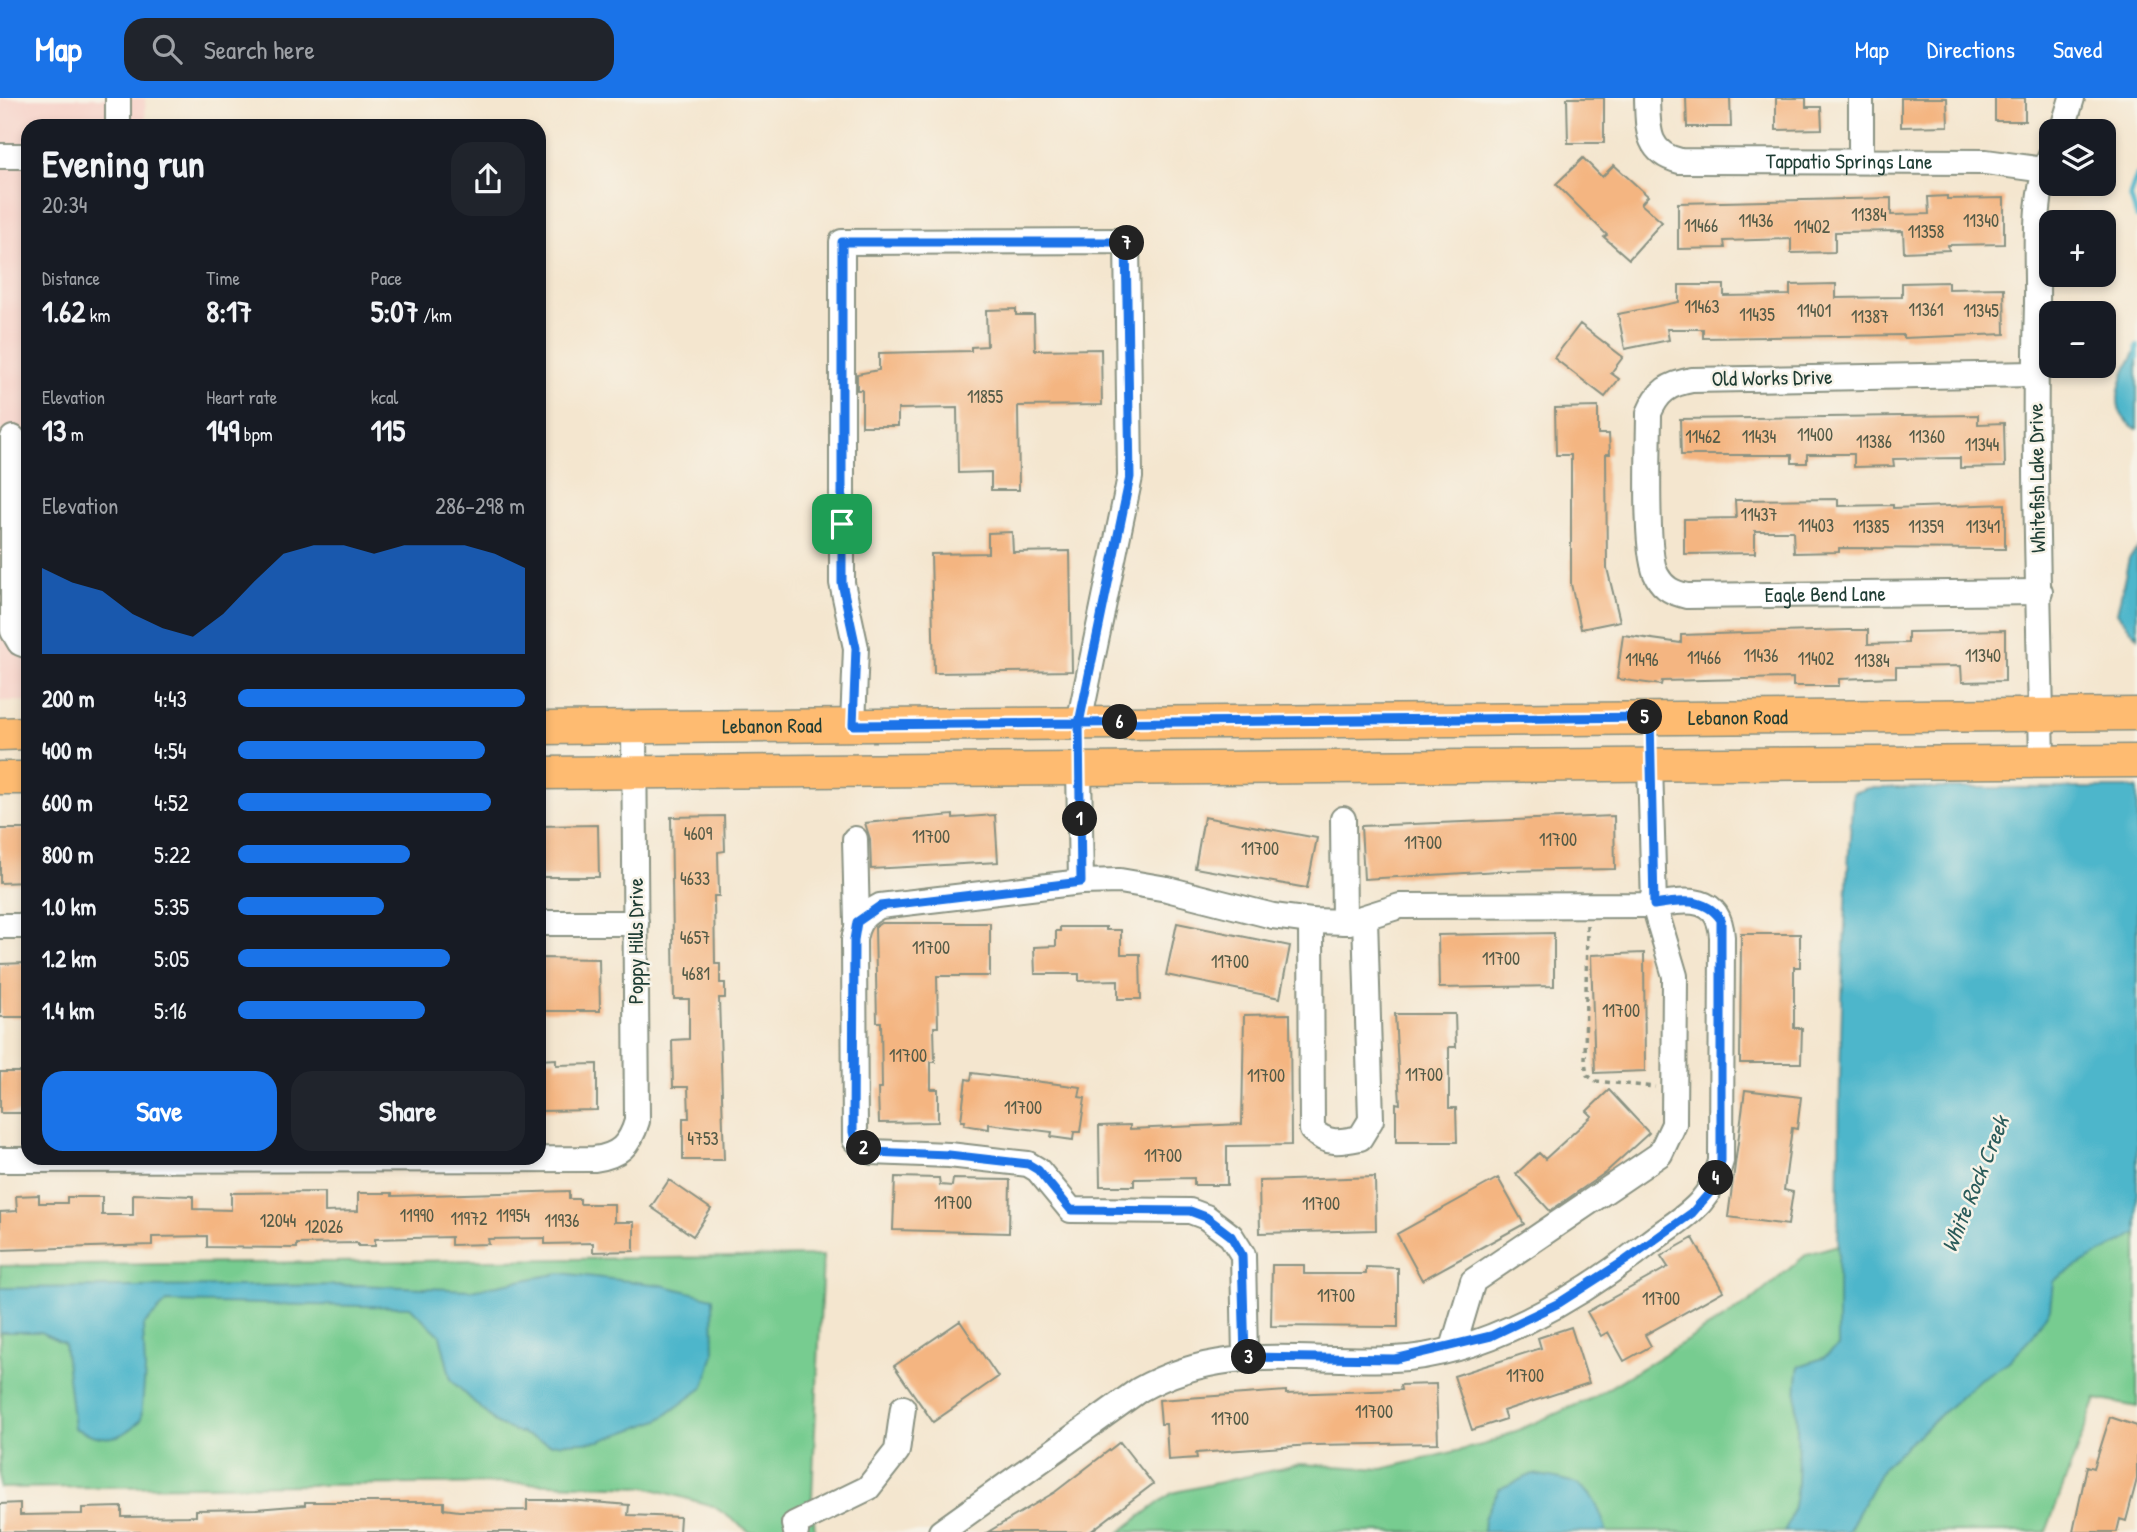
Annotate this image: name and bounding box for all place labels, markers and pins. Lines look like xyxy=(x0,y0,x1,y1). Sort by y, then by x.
pin: 7 xyxy=(1110,226,1144,260)
pin xyxy=(812,494,872,554)
pin: 5 xyxy=(1628,700,1662,734)
pin: 6 xyxy=(1102,704,1138,740)
pin: 1 xyxy=(1062,802,1098,836)
pin: 2 xyxy=(846,1130,882,1166)
pin: 4 xyxy=(1698,1160,1734,1196)
pin: 3 xyxy=(1232,1340,1266,1374)

